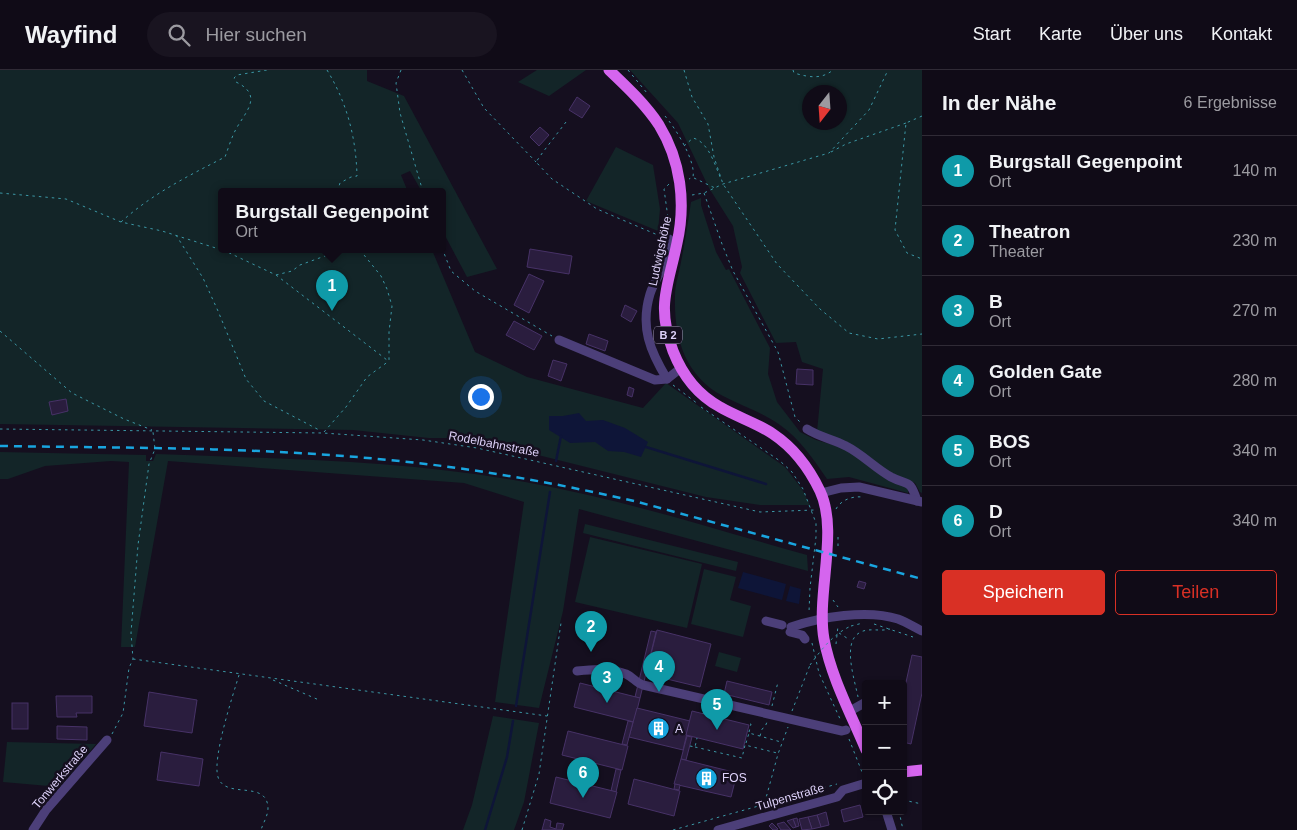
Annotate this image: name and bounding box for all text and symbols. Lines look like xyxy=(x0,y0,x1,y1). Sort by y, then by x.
search box xyxy=(147,12,497,57)
text: Wayfind xyxy=(25,21,117,48)
icon: search xyxy=(165,21,193,49)
text: Hier suchen xyxy=(205,24,307,45)
text: Start xyxy=(973,24,1011,44)
text: Karte xyxy=(1039,24,1082,44)
text: Über uns xyxy=(1110,24,1183,44)
text: Kontakt xyxy=(1211,24,1272,44)
north arrow xyxy=(802,85,847,130)
text: In der Nähe xyxy=(942,91,1056,114)
text: 6 Ergebnisse xyxy=(1184,94,1277,111)
text: Burgstall Gegenpoint xyxy=(989,151,1182,172)
text: 1 xyxy=(954,162,962,179)
text: 140 m xyxy=(1233,162,1277,179)
text: Ort xyxy=(989,173,1011,190)
popup xyxy=(218,188,446,253)
text: Burgstall Gegenpoint xyxy=(235,201,429,222)
street label: Ludwigshöhe xyxy=(646,215,674,287)
text: Theatron xyxy=(989,221,1070,242)
text: Ort xyxy=(235,223,258,240)
text: 2 xyxy=(954,232,962,249)
text: 230 m xyxy=(1233,232,1277,249)
text: Theater xyxy=(989,243,1044,260)
pin: 1 xyxy=(316,270,348,311)
text: B xyxy=(989,291,1003,312)
text: 3 xyxy=(954,302,962,319)
text: 270 m xyxy=(1233,302,1277,319)
text: Ort xyxy=(989,313,1011,330)
road number: B 2 xyxy=(654,326,682,344)
text: Golden Gate xyxy=(989,361,1102,382)
text: 4 xyxy=(954,372,962,389)
text: 280 m xyxy=(1233,372,1277,389)
text: Ort xyxy=(989,383,1011,400)
your location xyxy=(468,384,494,410)
street label: Rodelbahnstraße xyxy=(447,428,541,460)
text: BOS xyxy=(989,431,1030,452)
text: 5 xyxy=(954,442,962,459)
text: 340 m xyxy=(1233,442,1277,459)
text: Ort xyxy=(989,453,1011,470)
text: D xyxy=(989,501,1003,522)
text: 6 xyxy=(954,512,962,529)
text: 340 m xyxy=(1233,512,1277,529)
text: Ort xyxy=(989,523,1011,540)
button: Speichern xyxy=(942,570,1105,615)
button: Teilen xyxy=(1115,570,1277,615)
pin: 2 xyxy=(575,611,607,652)
pin: 4 xyxy=(643,651,675,692)
pin: 3 xyxy=(591,662,623,703)
map controls xyxy=(862,680,907,815)
button: + xyxy=(862,680,907,725)
pin: 5 xyxy=(701,689,733,730)
building icon: A xyxy=(647,717,671,741)
place label: A xyxy=(675,722,683,736)
button: − xyxy=(862,725,907,770)
street label: Tonwerkstraße xyxy=(29,742,91,812)
pin: 6 xyxy=(567,757,599,798)
building icon: FOS xyxy=(694,766,718,790)
button: locate xyxy=(862,770,907,815)
place label: FOS xyxy=(722,771,747,785)
street label: Tulpenstraße xyxy=(754,781,826,813)

